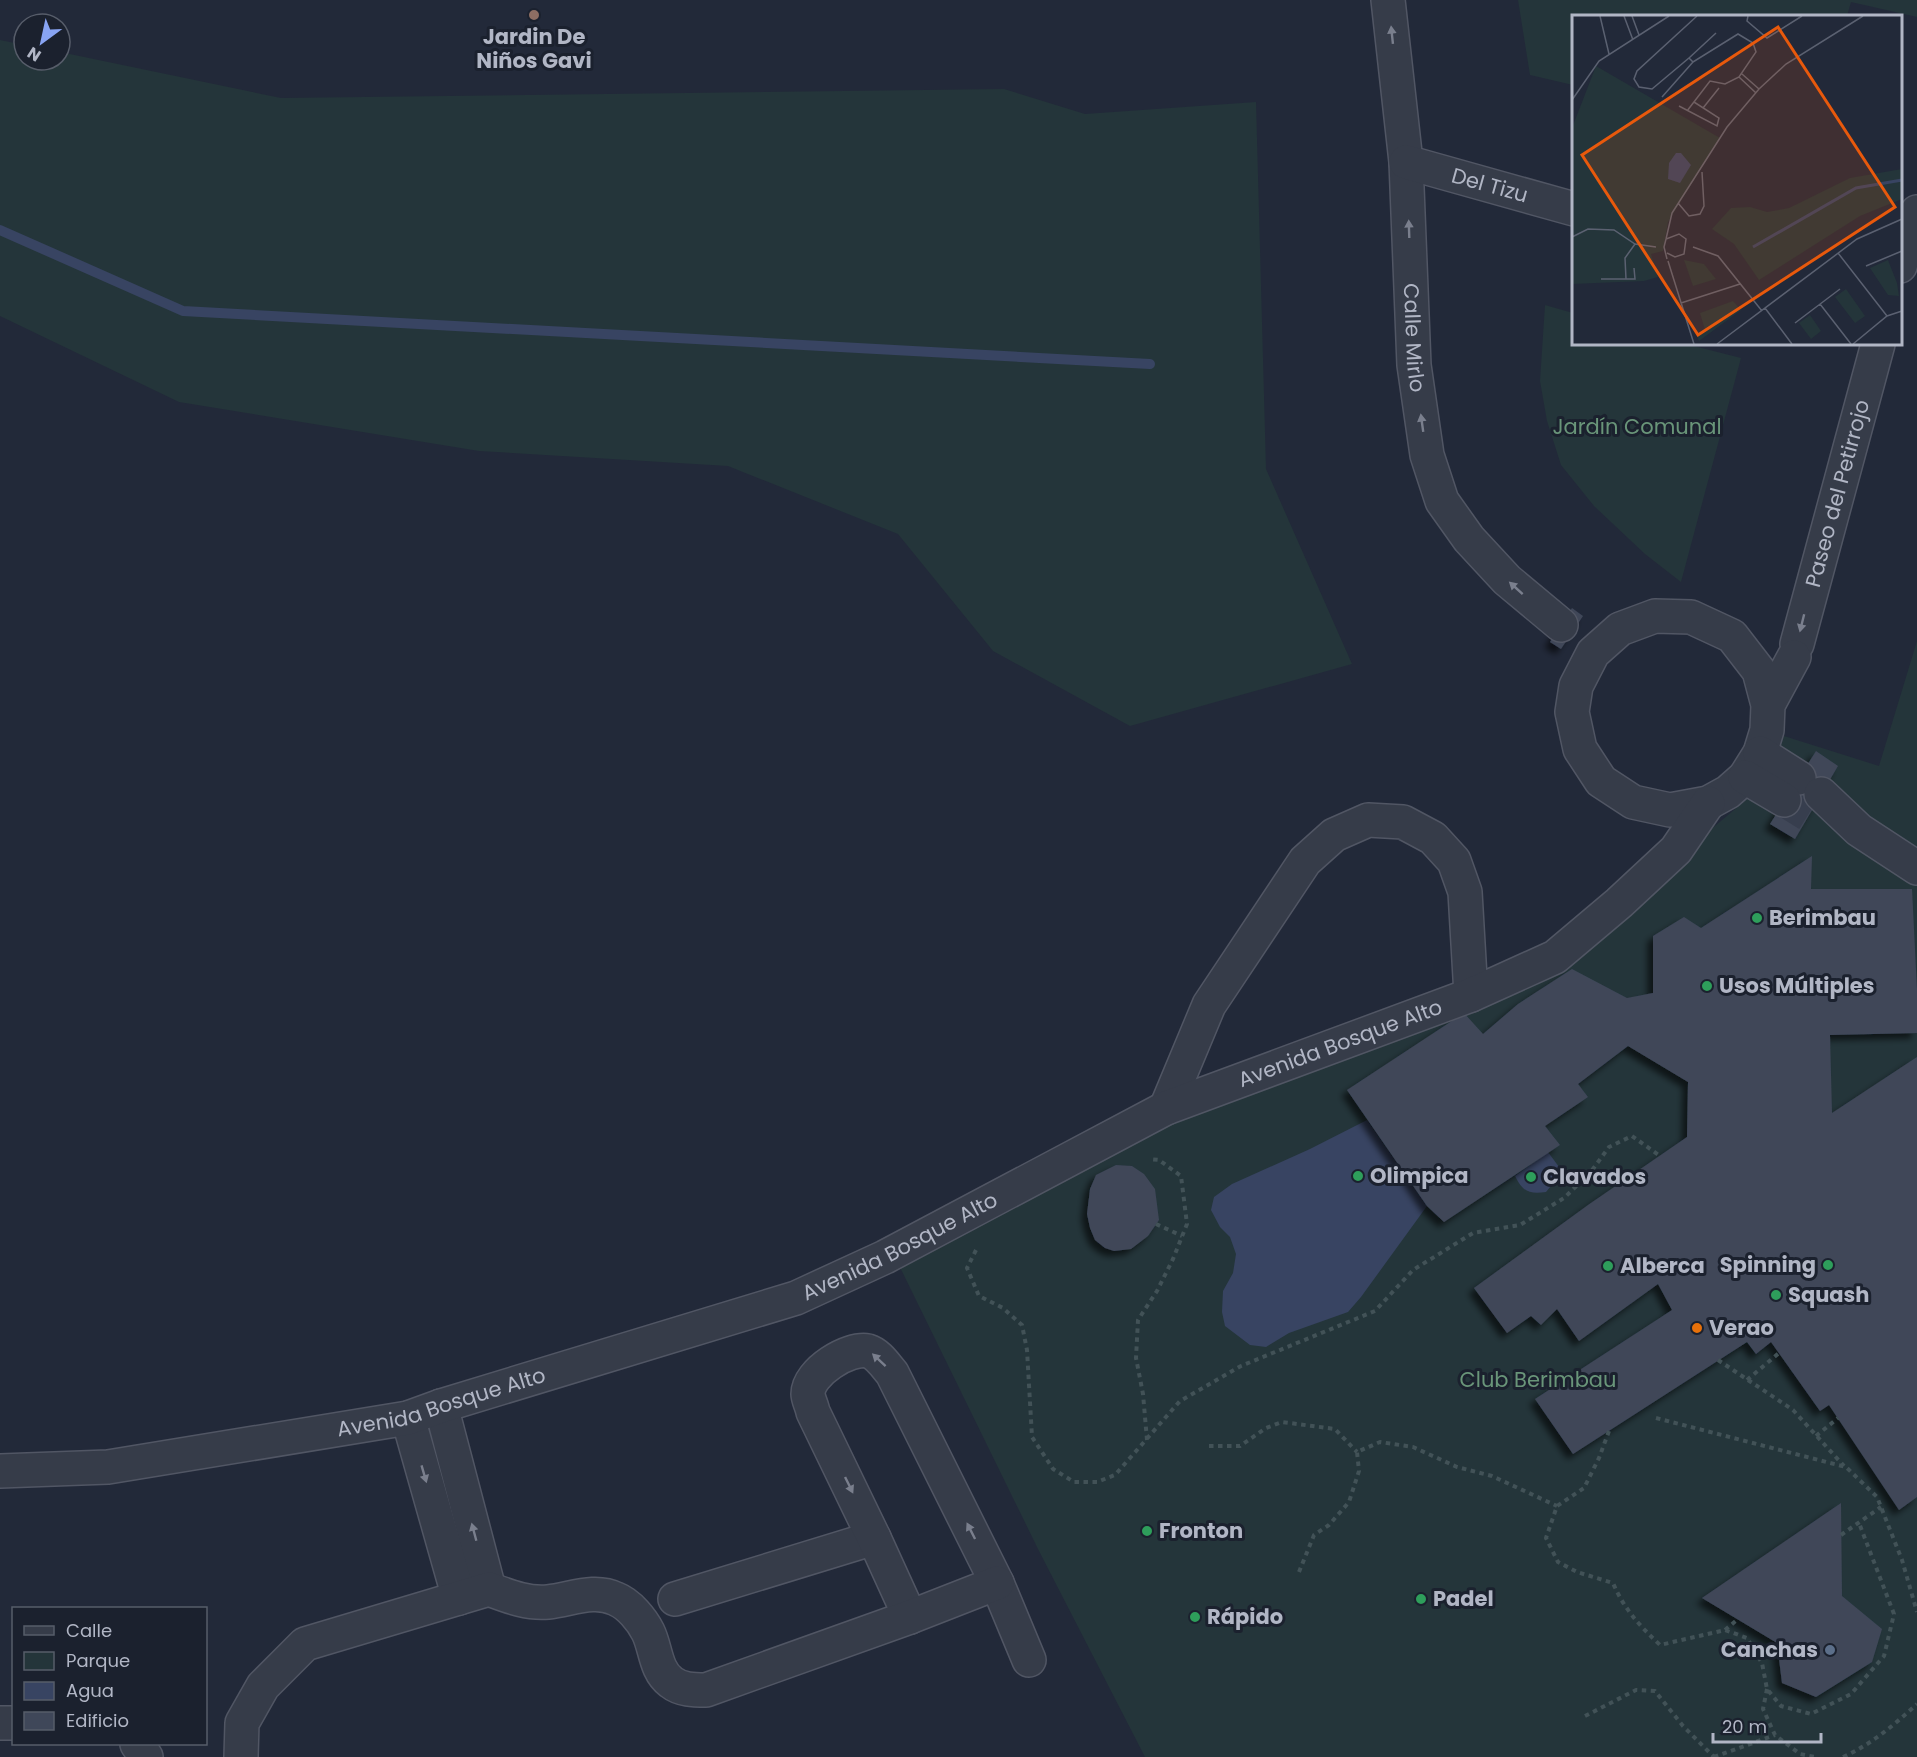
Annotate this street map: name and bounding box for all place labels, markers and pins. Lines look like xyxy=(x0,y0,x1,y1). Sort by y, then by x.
marker: Jardin De Niños Gavi xyxy=(527,8,541,22)
place label: Jardin De Niños Gavi xyxy=(476,22,592,75)
place label: Berimbau xyxy=(1769,903,1876,932)
marker: Berimbau xyxy=(1750,911,1764,925)
place label: Usos Múltiples xyxy=(1719,971,1875,1000)
marker: Usos Múltiples xyxy=(1700,979,1714,993)
place label: Olimpica xyxy=(1370,1161,1469,1190)
place label: Clavados xyxy=(1543,1162,1646,1191)
marker: Olimpica xyxy=(1351,1169,1365,1183)
marker: Clavados xyxy=(1524,1170,1538,1184)
place label: Spinning xyxy=(1720,1250,1816,1279)
place label: Alberca xyxy=(1620,1251,1705,1280)
marker: Spinning xyxy=(1821,1258,1835,1272)
marker: Alberca xyxy=(1601,1259,1615,1273)
place label: Squash xyxy=(1788,1280,1869,1309)
marker: Squash xyxy=(1769,1288,1783,1302)
place label: Verao xyxy=(1709,1313,1774,1342)
marker: Verao xyxy=(1690,1321,1704,1335)
place label: Fronton xyxy=(1159,1516,1243,1545)
marker: Fronton xyxy=(1140,1524,1154,1538)
place label: Padel xyxy=(1433,1584,1494,1613)
marker: Padel xyxy=(1414,1592,1428,1606)
place label: Rápido xyxy=(1207,1602,1283,1631)
marker: Rápido xyxy=(1188,1610,1202,1624)
place label: Canchas xyxy=(1721,1635,1818,1664)
marker: Canchas xyxy=(1823,1643,1837,1657)

